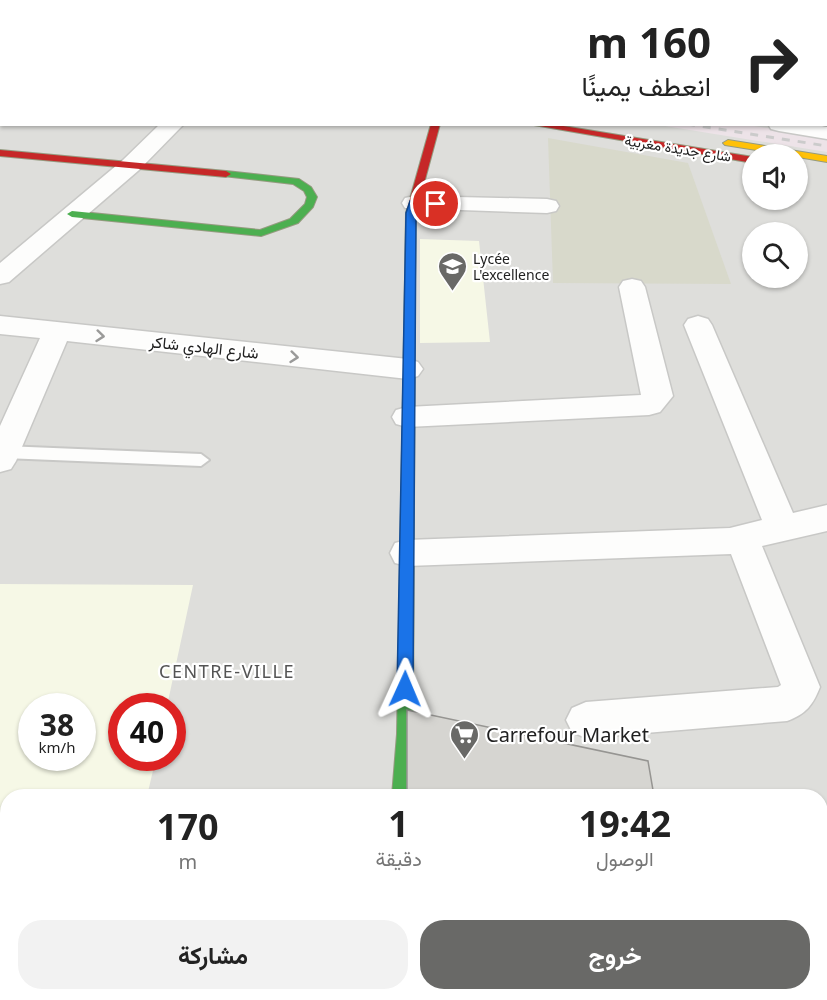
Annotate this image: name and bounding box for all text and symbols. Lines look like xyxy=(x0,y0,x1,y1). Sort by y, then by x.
text: 160 m xyxy=(587,13,711,70)
icon: right xyxy=(732,24,810,102)
text: انعطف يمينًا xyxy=(581,67,711,104)
street label: شارع جديدة مغربية xyxy=(623,130,733,168)
map controls xyxy=(742,144,808,288)
button: sound xyxy=(742,144,808,210)
pin xyxy=(410,178,461,229)
icon: arrive xyxy=(419,187,452,220)
button: search xyxy=(742,222,808,288)
place label: Lycée L'excellence xyxy=(473,249,549,284)
school or university icon: Lycée L'excellence xyxy=(436,250,468,292)
one-way arrow xyxy=(95,329,104,342)
street label: شارع الهادي شاكر xyxy=(147,330,260,367)
one-way arrow xyxy=(289,350,298,363)
position arrow xyxy=(373,657,437,721)
district label: CENTRE-VILLE xyxy=(159,659,295,683)
speed limit sign: 40 xyxy=(108,693,186,771)
text: 38 xyxy=(40,704,74,745)
supermarket icon: Carrefour Market xyxy=(449,718,481,760)
place label: Carrefour Market xyxy=(486,721,649,748)
text: km/h xyxy=(39,737,75,757)
text: 1 xyxy=(388,799,409,848)
text: 19:42 xyxy=(579,799,671,848)
text: 170 xyxy=(157,802,219,851)
text: دقيقة xyxy=(376,845,422,872)
text: الوصول xyxy=(596,845,654,872)
text: m xyxy=(178,848,197,875)
button: مشاركة xyxy=(18,920,408,989)
button: خروج xyxy=(420,920,810,989)

